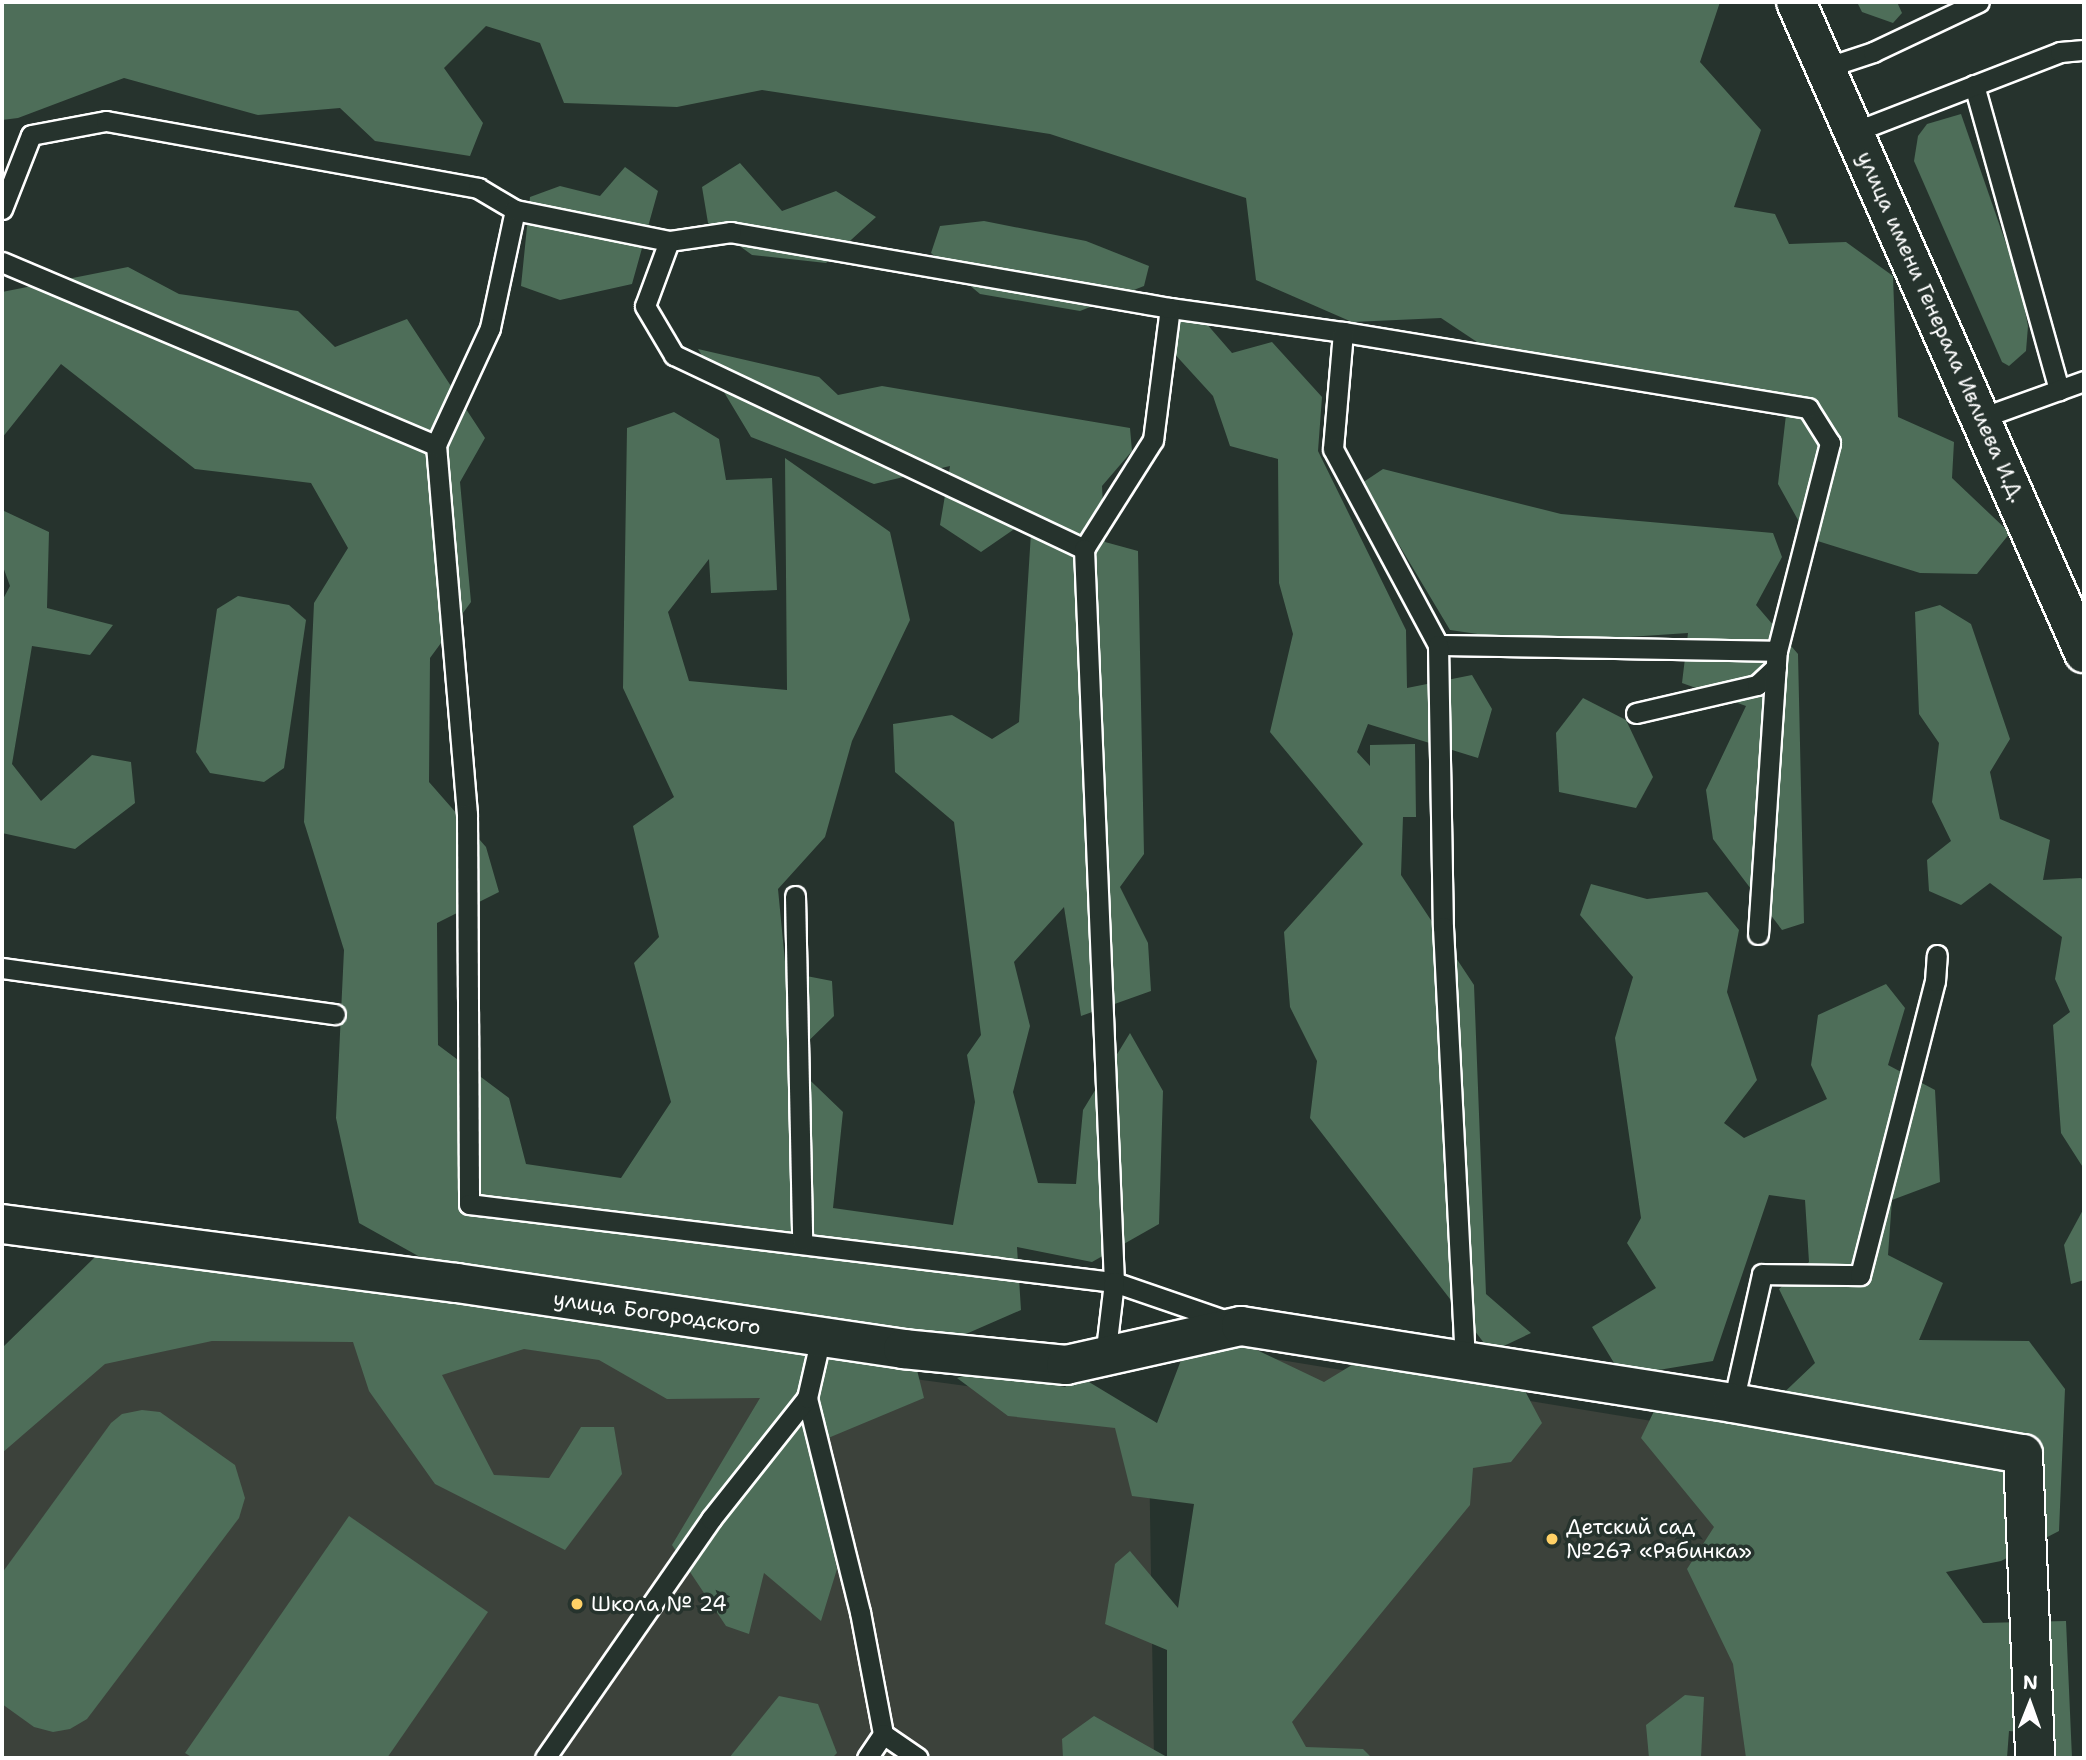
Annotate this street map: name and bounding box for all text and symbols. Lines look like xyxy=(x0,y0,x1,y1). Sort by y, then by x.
street label: улица имени Генерала Ивлиева И.Д. xyxy=(1852,148,2030,506)
street label: улица Богородского xyxy=(552,1286,762,1340)
place label: Детский сад №267 «Рябинка» xyxy=(1566,1514,1752,1564)
marker: Детский сад №267 «Рябинка» xyxy=(1544,1531,1560,1547)
place label: Школа № 24 xyxy=(591,1591,727,1617)
marker: Школа № 24 xyxy=(569,1596,585,1612)
north arrow xyxy=(1995,1669,2065,1739)
text: N xyxy=(2023,1670,2038,1695)

